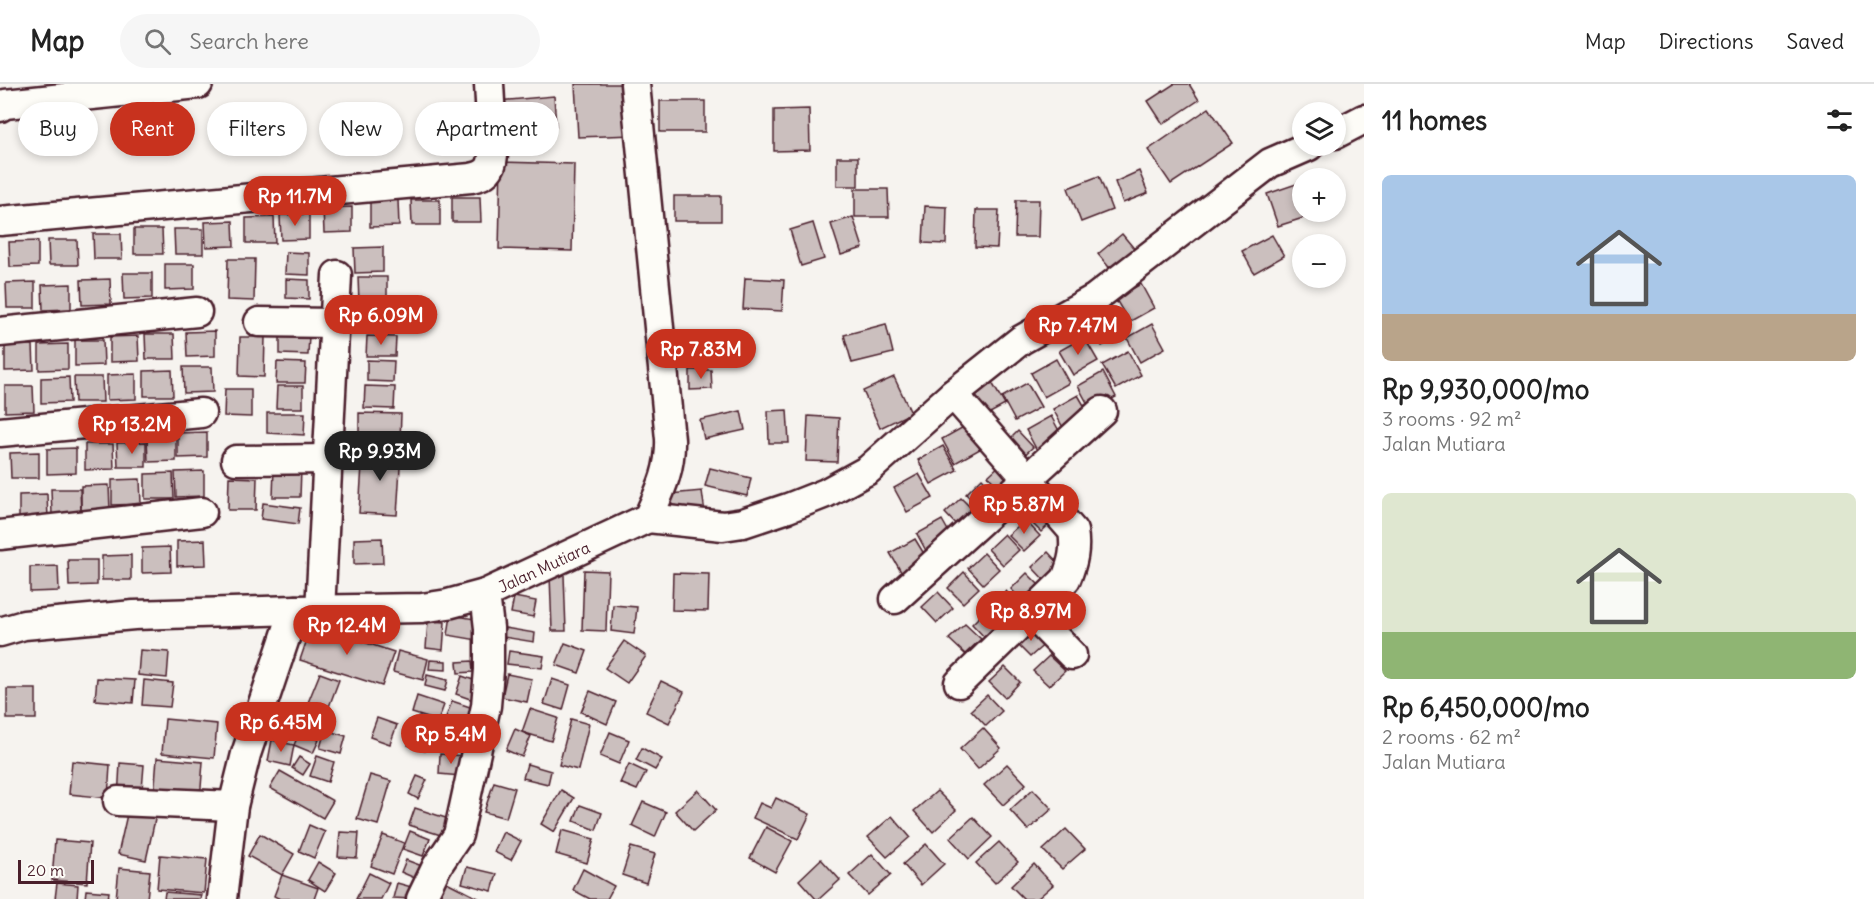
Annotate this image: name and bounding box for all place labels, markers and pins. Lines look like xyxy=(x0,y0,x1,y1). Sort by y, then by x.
pin: Rp 11.7M xyxy=(233,176,357,227)
pin: Rp 6.09M xyxy=(319,295,443,346)
pin: Rp 7.47M xyxy=(1016,305,1140,356)
pin: Rp 7.83M xyxy=(639,329,763,380)
pin: Rp 13.2M xyxy=(70,404,194,455)
pin: Rp 9.93M xyxy=(318,431,442,482)
pin: Rp 5.87M xyxy=(962,484,1086,535)
pin: Rp 8.97M xyxy=(969,591,1093,642)
pin: Rp 12.4M xyxy=(285,605,409,656)
pin: Rp 6.45M xyxy=(219,702,343,753)
pin: Rp 5.4M xyxy=(396,714,506,765)

